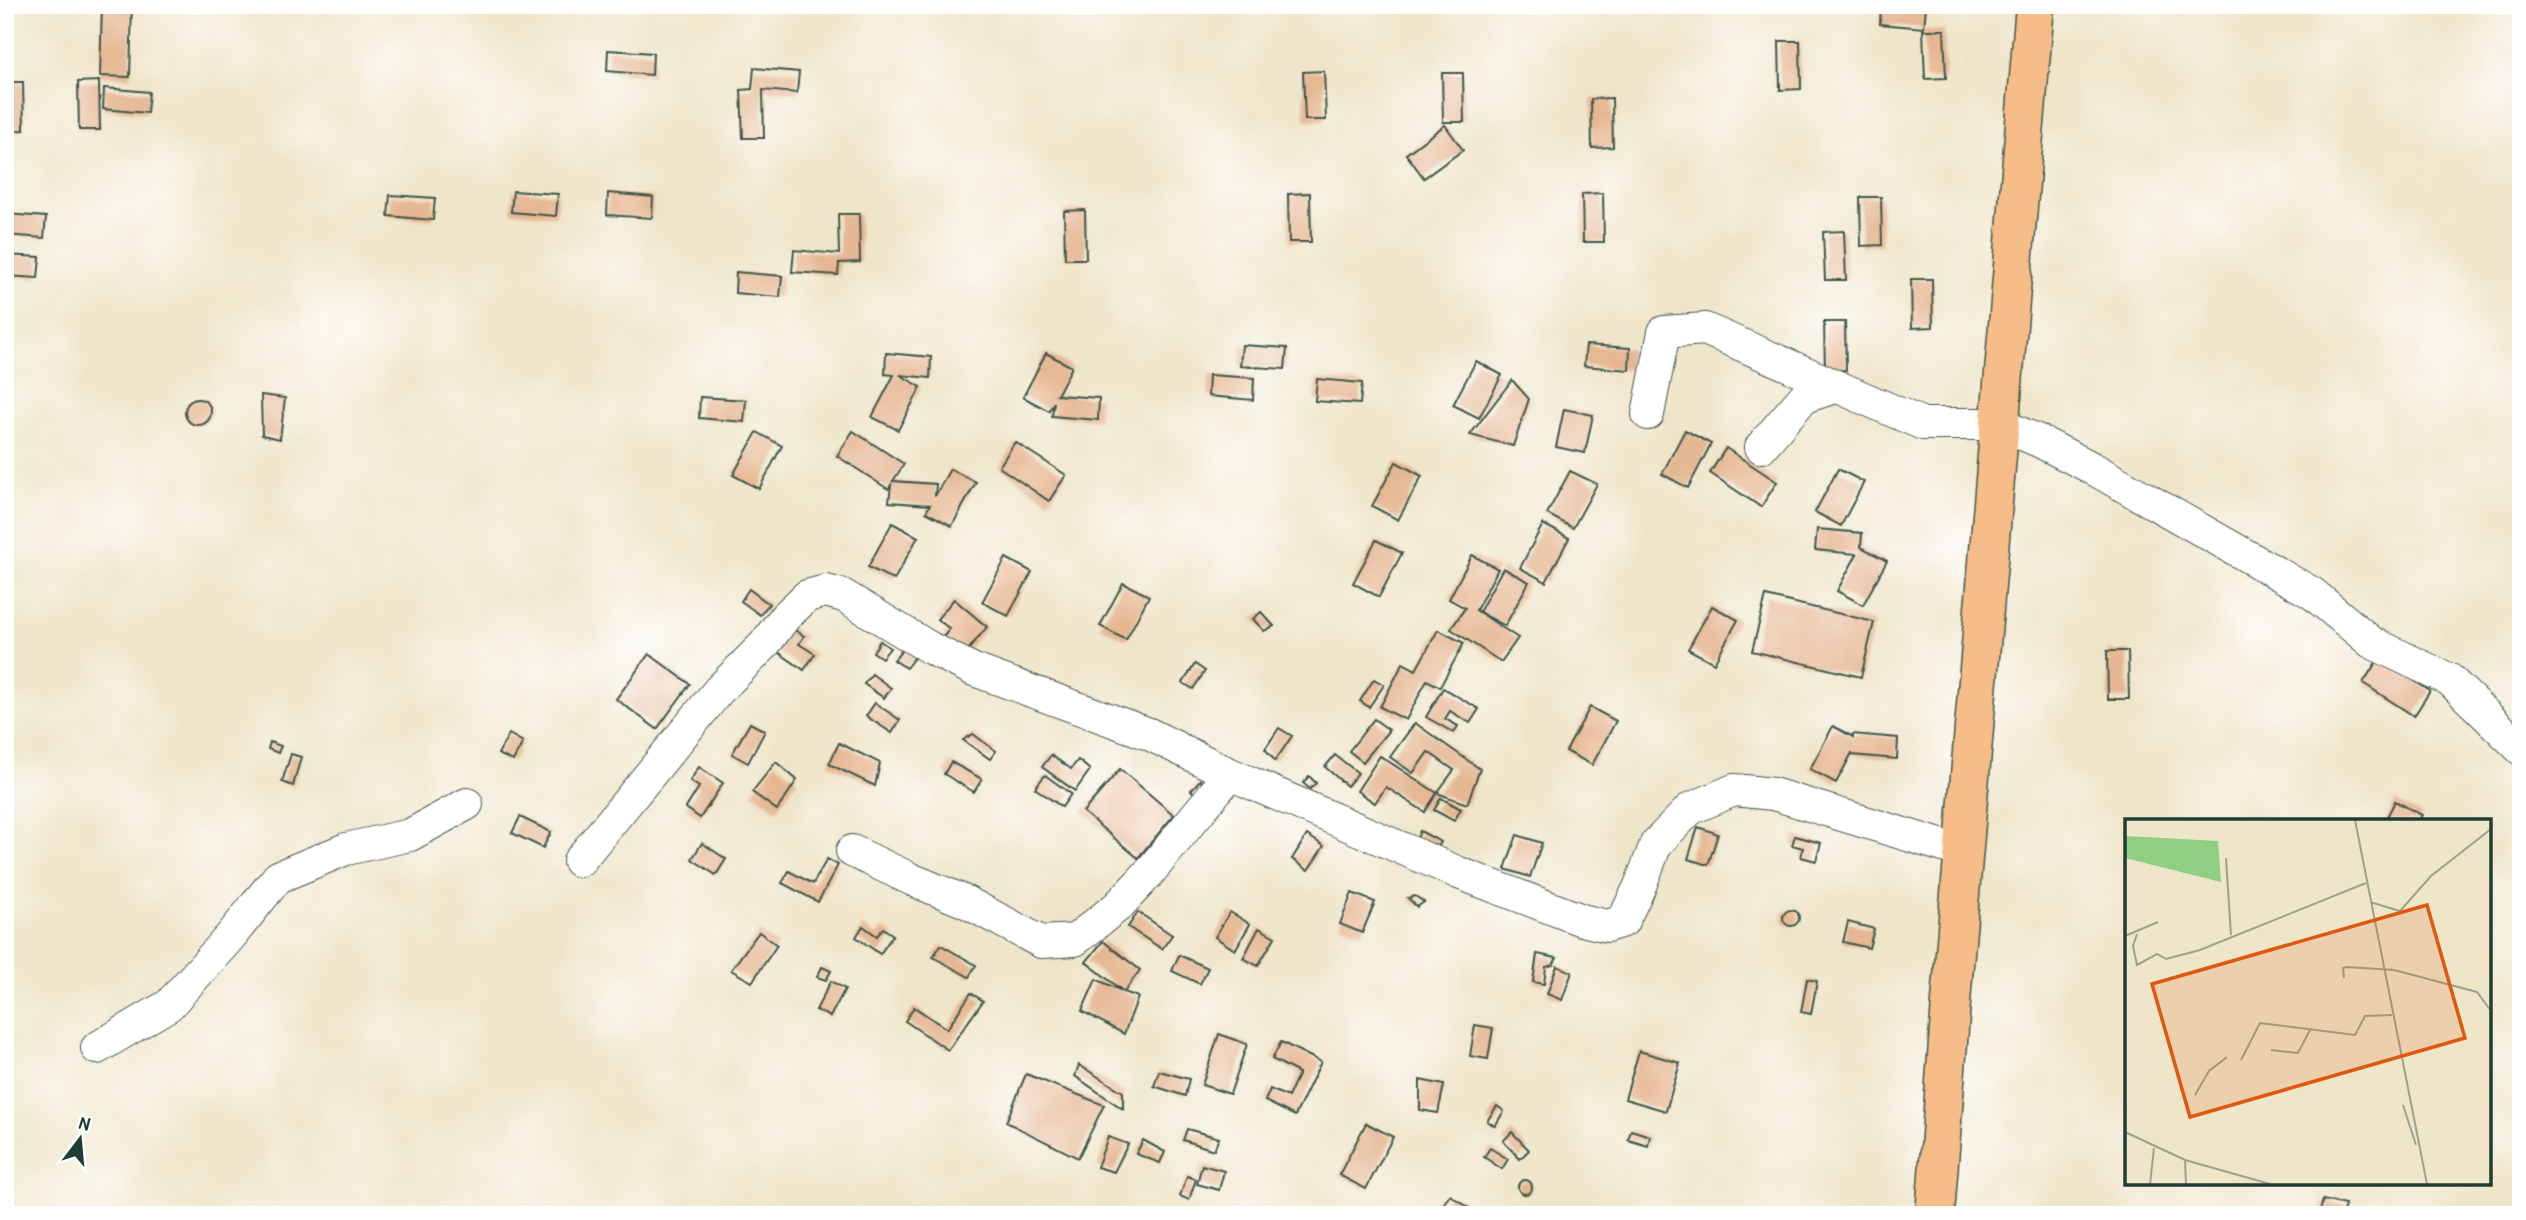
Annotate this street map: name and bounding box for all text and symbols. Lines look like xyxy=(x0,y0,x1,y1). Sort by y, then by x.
inset map xyxy=(2125,819,2491,1185)
north arrow xyxy=(46,1104,116,1174)
text: N xyxy=(76,1109,93,1137)

